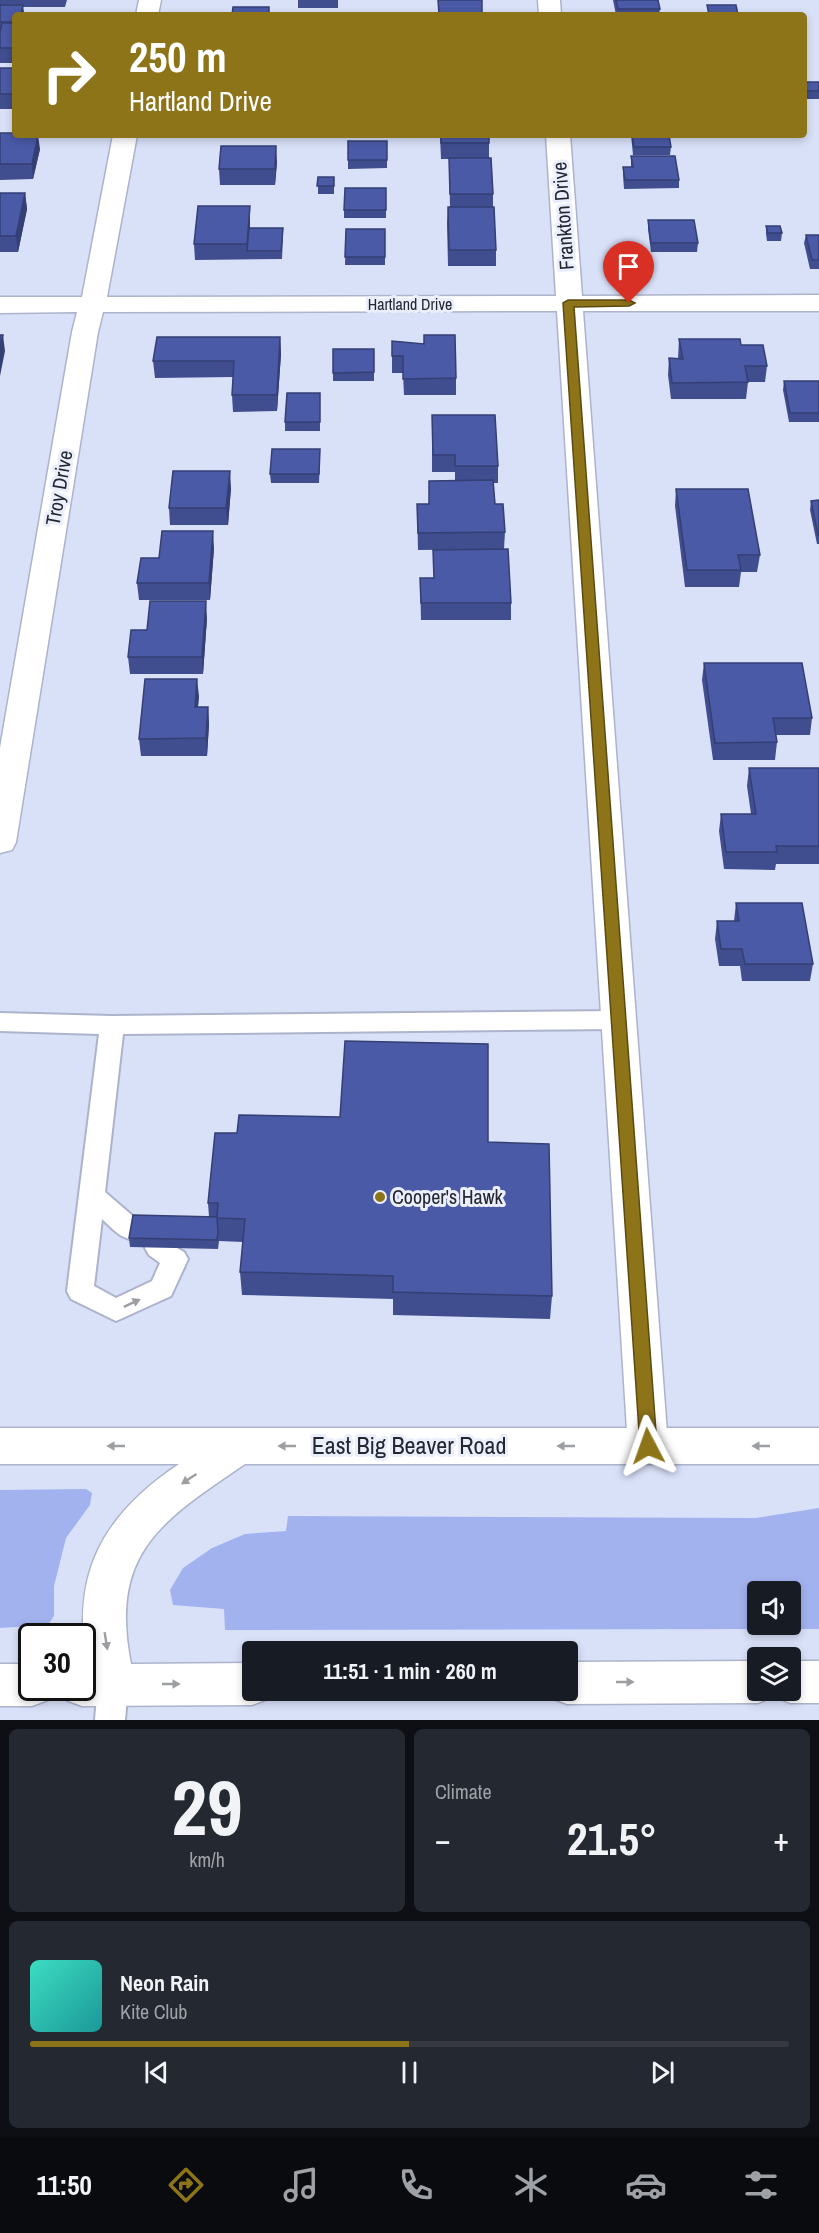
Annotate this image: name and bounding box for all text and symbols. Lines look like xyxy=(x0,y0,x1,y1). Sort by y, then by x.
text: 250 m xyxy=(129,29,227,85)
icon: right xyxy=(30,36,108,114)
text: Hartland Drive xyxy=(129,83,272,119)
street label: Frankton Drive xyxy=(545,161,580,271)
pin xyxy=(603,241,654,303)
icon: arrive xyxy=(612,250,645,283)
street label: Hartland Drive xyxy=(368,293,452,315)
street label: Troy Drive xyxy=(39,448,78,528)
place label: Cooper's Hawk xyxy=(392,1183,503,1210)
marker: Cooper's Hawk xyxy=(373,1190,387,1204)
one-way arrow xyxy=(123,1298,140,1307)
position arrow xyxy=(616,1414,680,1478)
street label: East Big Beaver Road xyxy=(312,1429,506,1461)
one-way arrow xyxy=(107,1441,126,1451)
one-way arrow xyxy=(277,1441,296,1451)
one-way arrow xyxy=(556,1441,575,1451)
one-way arrow xyxy=(751,1441,770,1451)
one-way arrow xyxy=(182,1473,198,1485)
map controls xyxy=(747,1581,801,1701)
button: sound xyxy=(747,1581,801,1635)
speed limit sign: 30 xyxy=(18,1623,96,1701)
one-way arrow xyxy=(102,1632,111,1651)
button: layers xyxy=(747,1647,801,1701)
text: 11:51 · 1 min · 260 m xyxy=(323,1656,497,1686)
one-way arrow xyxy=(616,1677,635,1687)
one-way arrow xyxy=(162,1680,181,1689)
text: 29 xyxy=(171,1754,243,1859)
text: Climate xyxy=(435,1778,492,1805)
text: 21.5° xyxy=(567,1808,657,1869)
text: − xyxy=(435,1817,451,1861)
text: + xyxy=(773,1817,789,1861)
text: km/h xyxy=(189,1846,225,1873)
text: Neon Rain xyxy=(120,1968,209,1998)
text: Kite Club xyxy=(120,1998,187,2025)
icon: previous xyxy=(140,2056,173,2089)
icon: pause xyxy=(393,2056,426,2089)
icon: next xyxy=(646,2056,679,2089)
icon: directions xyxy=(165,2164,207,2206)
icon: music xyxy=(280,2164,322,2206)
icon: phone xyxy=(395,2164,437,2206)
icon: climate xyxy=(510,2164,552,2206)
icon: car xyxy=(625,2164,667,2206)
icon: filters xyxy=(740,2164,782,2206)
text: 11:50 xyxy=(37,2167,92,2203)

